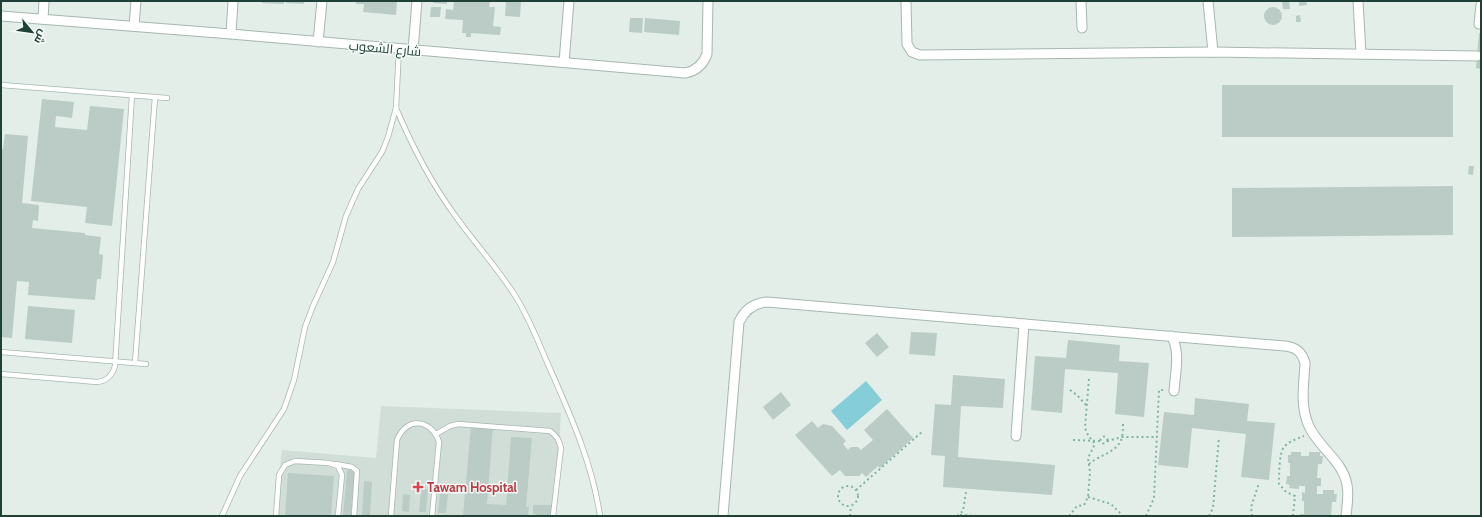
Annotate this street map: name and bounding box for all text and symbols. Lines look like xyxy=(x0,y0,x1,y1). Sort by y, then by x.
north arrow xyxy=(12,12,52,52)
text: ش xyxy=(31,27,50,46)
street label: شارع الشعوب xyxy=(348,37,422,60)
place label: Tawam Hospital xyxy=(427,479,518,495)
marker: Tawam Hospital xyxy=(412,481,424,493)

